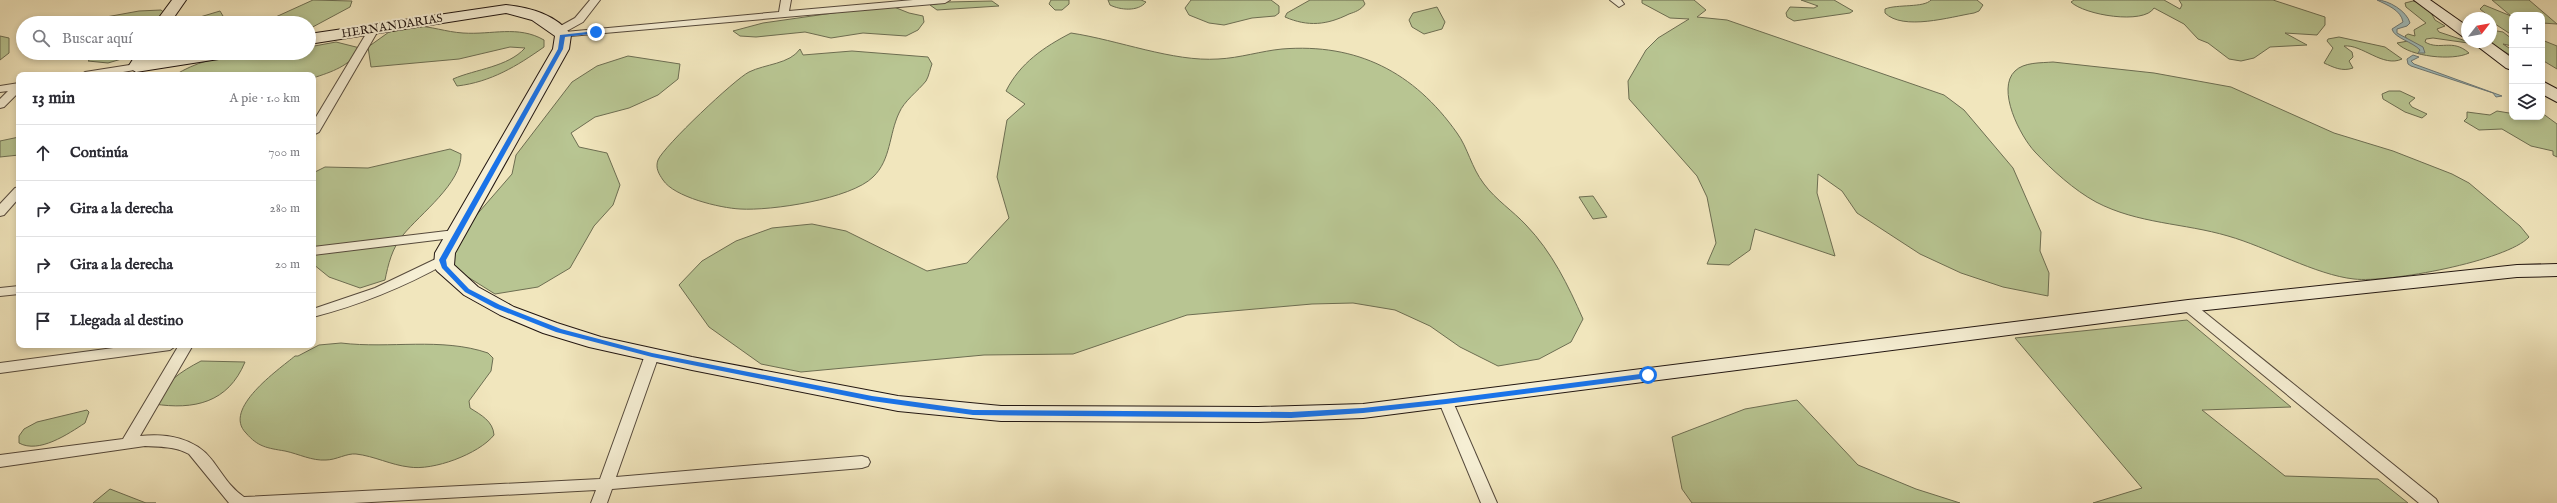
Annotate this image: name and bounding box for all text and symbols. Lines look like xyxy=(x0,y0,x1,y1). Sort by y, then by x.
street label: HERNANDARIAS xyxy=(340,11,444,41)
north arrow xyxy=(2461,12,2497,48)
map controls xyxy=(2509,12,2545,120)
button: + xyxy=(2509,12,2545,48)
search box xyxy=(16,16,316,60)
route end xyxy=(587,23,605,41)
icon: search xyxy=(30,27,52,49)
text: Buscar aquí xyxy=(62,29,132,48)
button: − xyxy=(2509,48,2545,84)
button: layers xyxy=(2509,84,2545,120)
text: 13 min xyxy=(32,88,75,109)
text: A pie · 1.0 km xyxy=(230,90,300,107)
icon: ahead xyxy=(32,142,54,164)
text: Continúa xyxy=(70,143,128,162)
text: 700 m xyxy=(268,144,300,161)
icon: right xyxy=(32,198,54,220)
text: Gira a la derecha xyxy=(70,199,173,218)
text: 280 m xyxy=(270,200,300,217)
icon: right xyxy=(32,254,54,276)
text: Gira a la derecha xyxy=(70,255,173,274)
text: 20 m xyxy=(275,256,300,273)
icon: arrive xyxy=(32,310,54,332)
text: Llegada al destino xyxy=(70,311,183,330)
route start xyxy=(1639,366,1657,384)

